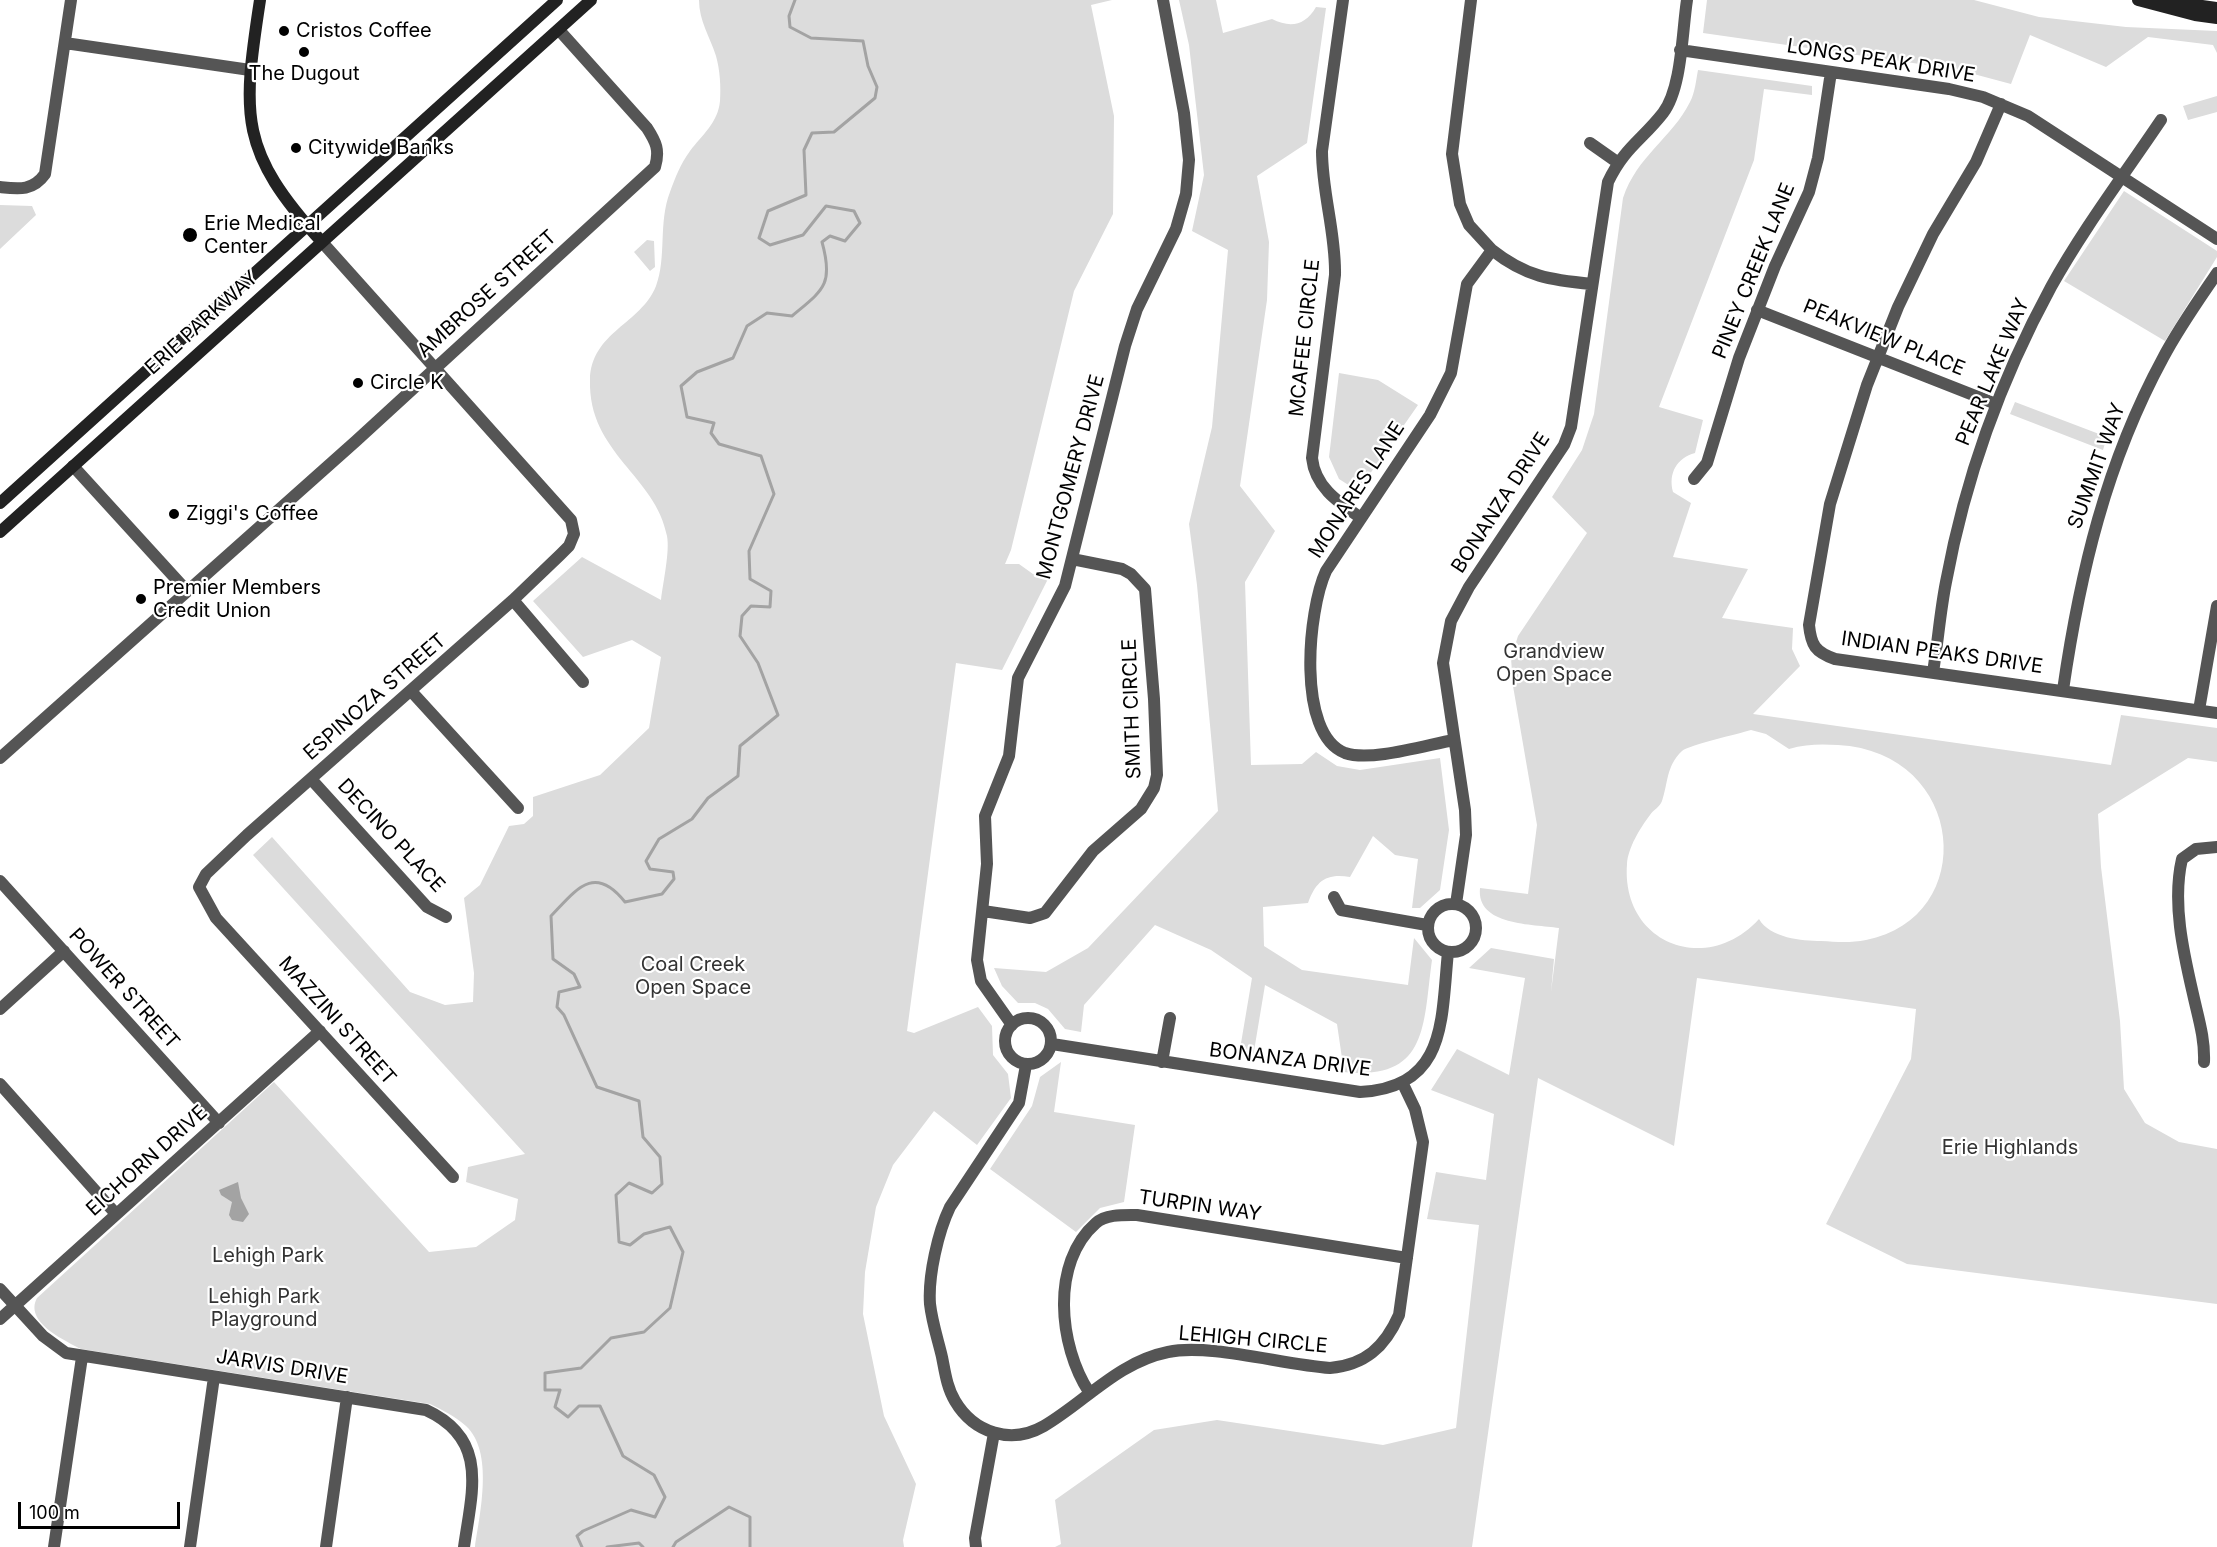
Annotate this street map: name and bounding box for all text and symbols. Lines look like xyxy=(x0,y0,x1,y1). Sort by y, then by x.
place label: Cristos Coffee xyxy=(296,19,432,43)
marker: Cristos Coffee xyxy=(277,24,291,38)
street label: LONGS PEAK DRIVE xyxy=(1785,34,1977,88)
marker: The Dugout xyxy=(297,45,311,59)
place label: The Dugout xyxy=(249,62,359,86)
place label: Citywide Banks xyxy=(308,136,454,160)
marker: Citywide Banks xyxy=(289,141,303,155)
street label: PINEY CREEK LANE xyxy=(1708,180,1800,362)
place label: Erie Medical Center xyxy=(204,212,321,259)
street label: AMBROSE STREET xyxy=(412,225,562,363)
marker: Erie Medical Center xyxy=(181,226,199,244)
street label: MCAFEE CIRCLE xyxy=(1285,258,1325,418)
street label: ERIE PARKWAY xyxy=(141,266,263,380)
street label: PEAKVIEW PLACE xyxy=(1800,295,1968,381)
street label: PEAR LAKE WAY xyxy=(1951,295,2035,449)
place label: Circle K xyxy=(370,371,444,395)
street label: MONTGOMERY DRIVE xyxy=(1032,372,1110,582)
marker: Circle K xyxy=(351,376,365,390)
street label: SUMMIT WAY xyxy=(2063,400,2131,532)
street label: MONARES LANE xyxy=(1304,417,1410,563)
street label: BONANZA DRIVE xyxy=(1447,428,1555,578)
place label: Ziggi's Coffee xyxy=(186,502,318,526)
marker: Ziggi's Coffee xyxy=(167,507,181,521)
place label: Premier Members Credit Union xyxy=(153,576,321,623)
marker: Premier Members Credit Union xyxy=(134,592,148,606)
street label: INDIAN PEAKS DRIVE xyxy=(1840,627,2044,679)
street label: ESPINOZA STREET xyxy=(299,629,451,765)
street label: SMITH CIRCLE xyxy=(1118,638,1146,780)
park label: Grandview Open Space xyxy=(1496,640,1612,687)
street label: DECINO PLACE xyxy=(332,774,450,898)
street label: POWER STREET xyxy=(64,924,184,1054)
street label: MAZZINI STREET xyxy=(273,952,401,1090)
park label: Coal Creek Open Space xyxy=(635,953,751,1000)
street label: BONANZA DRIVE xyxy=(1208,1038,1372,1082)
street label: EICHORN DRIVE xyxy=(82,1100,212,1222)
park label: Erie Highlands xyxy=(1942,1136,2078,1160)
street label: TURPIN WAY xyxy=(1137,1185,1263,1227)
park label: Lehigh Park xyxy=(212,1244,324,1268)
park label: Lehigh Park Playground xyxy=(208,1285,320,1332)
street label: LEHIGH CIRCLE xyxy=(1177,1322,1329,1358)
street label: JARVIS DRIVE xyxy=(214,1345,350,1389)
scale bar xyxy=(21,1490,183,1528)
text: 100 m xyxy=(29,1502,80,1523)

